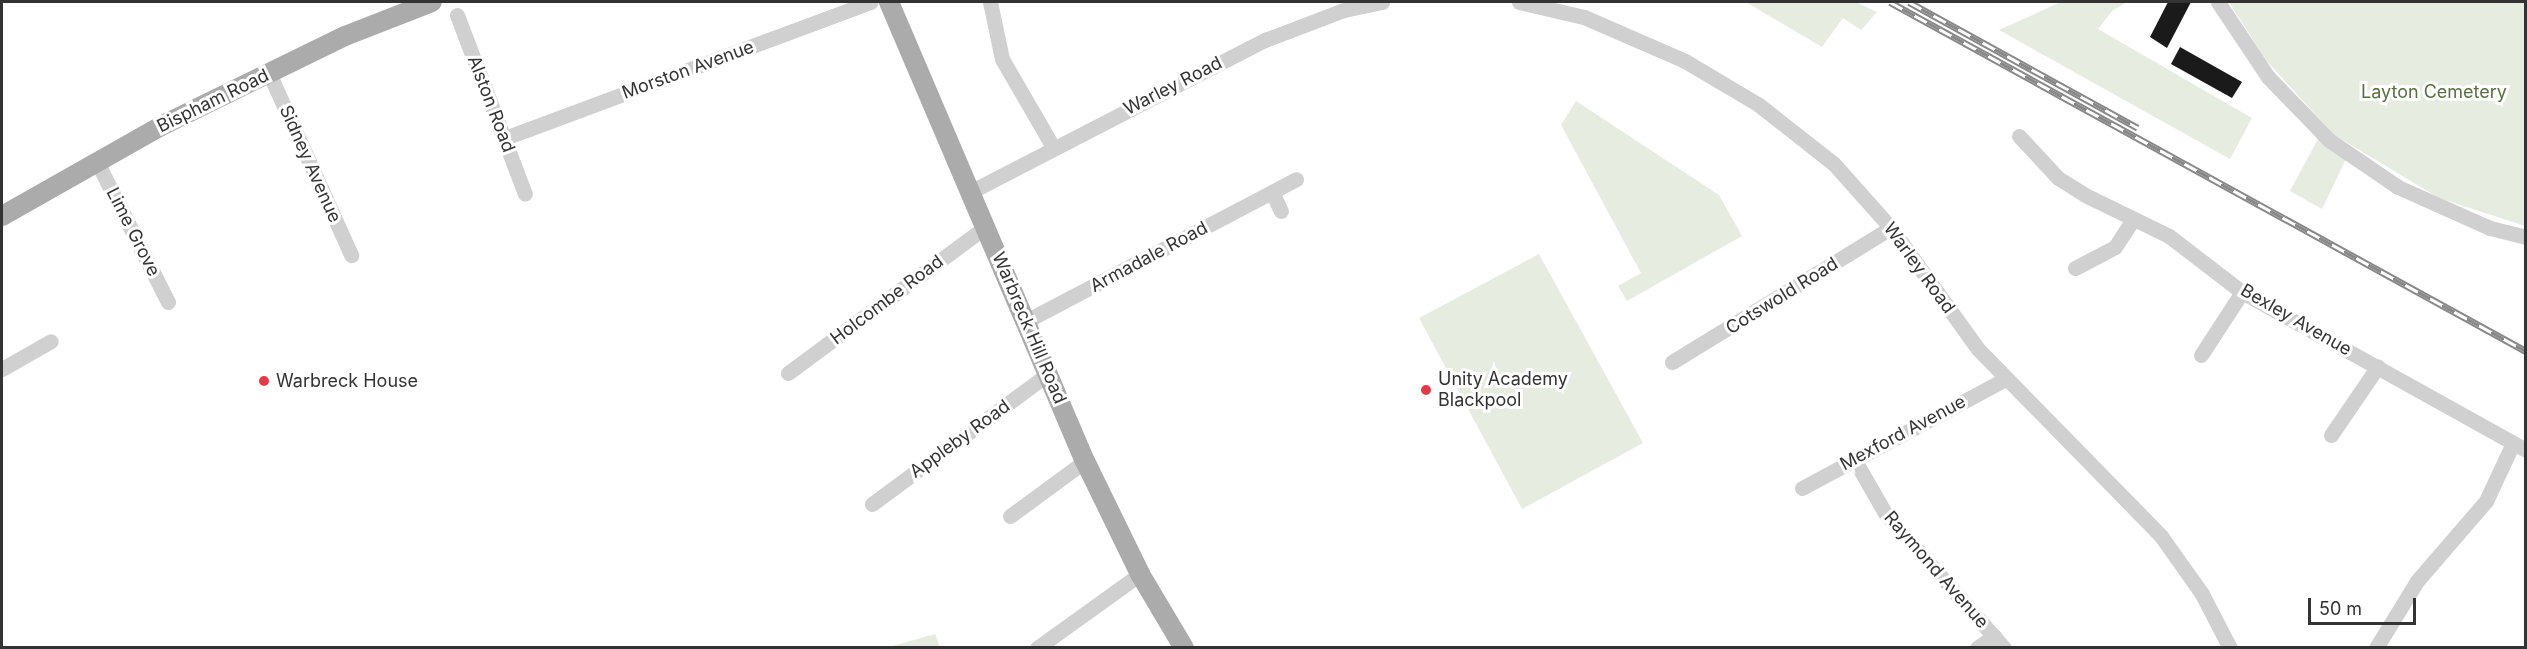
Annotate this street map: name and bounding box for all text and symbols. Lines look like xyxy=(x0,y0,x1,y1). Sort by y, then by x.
street label: Morston Avenue xyxy=(619,36,757,104)
street label: Warley Road xyxy=(1120,52,1226,120)
street label: Alston Road xyxy=(463,53,519,155)
street label: Bispham Road xyxy=(154,65,272,137)
park label: Layton Cemetery xyxy=(2361,81,2507,103)
street label: Sidney Avenue xyxy=(274,102,346,226)
street label: Lime Grove xyxy=(101,184,165,280)
street label: Armadale Road xyxy=(1087,217,1211,297)
street label: Warley Road xyxy=(1879,218,1959,318)
street label: Warbreck Hill Road xyxy=(987,249,1071,407)
street label: Holcombe Road xyxy=(826,251,948,349)
street label: Cotswold Road xyxy=(1722,253,1842,339)
street label: Bexley Avenue xyxy=(2237,279,2355,361)
place label: Unity Academy Blackpool xyxy=(1438,369,1568,412)
place label: Warbreck House xyxy=(276,370,418,392)
marker: Warbreck House xyxy=(257,374,271,388)
marker: Unity Academy Blackpool xyxy=(1419,383,1433,397)
street label: Mexford Avenue xyxy=(1836,391,1970,475)
street label: Appleby Road xyxy=(906,395,1014,483)
street label: Raymond Avenue xyxy=(1879,507,1993,633)
scale bar xyxy=(2311,586,2419,624)
text: 50 m xyxy=(2319,598,2362,619)

